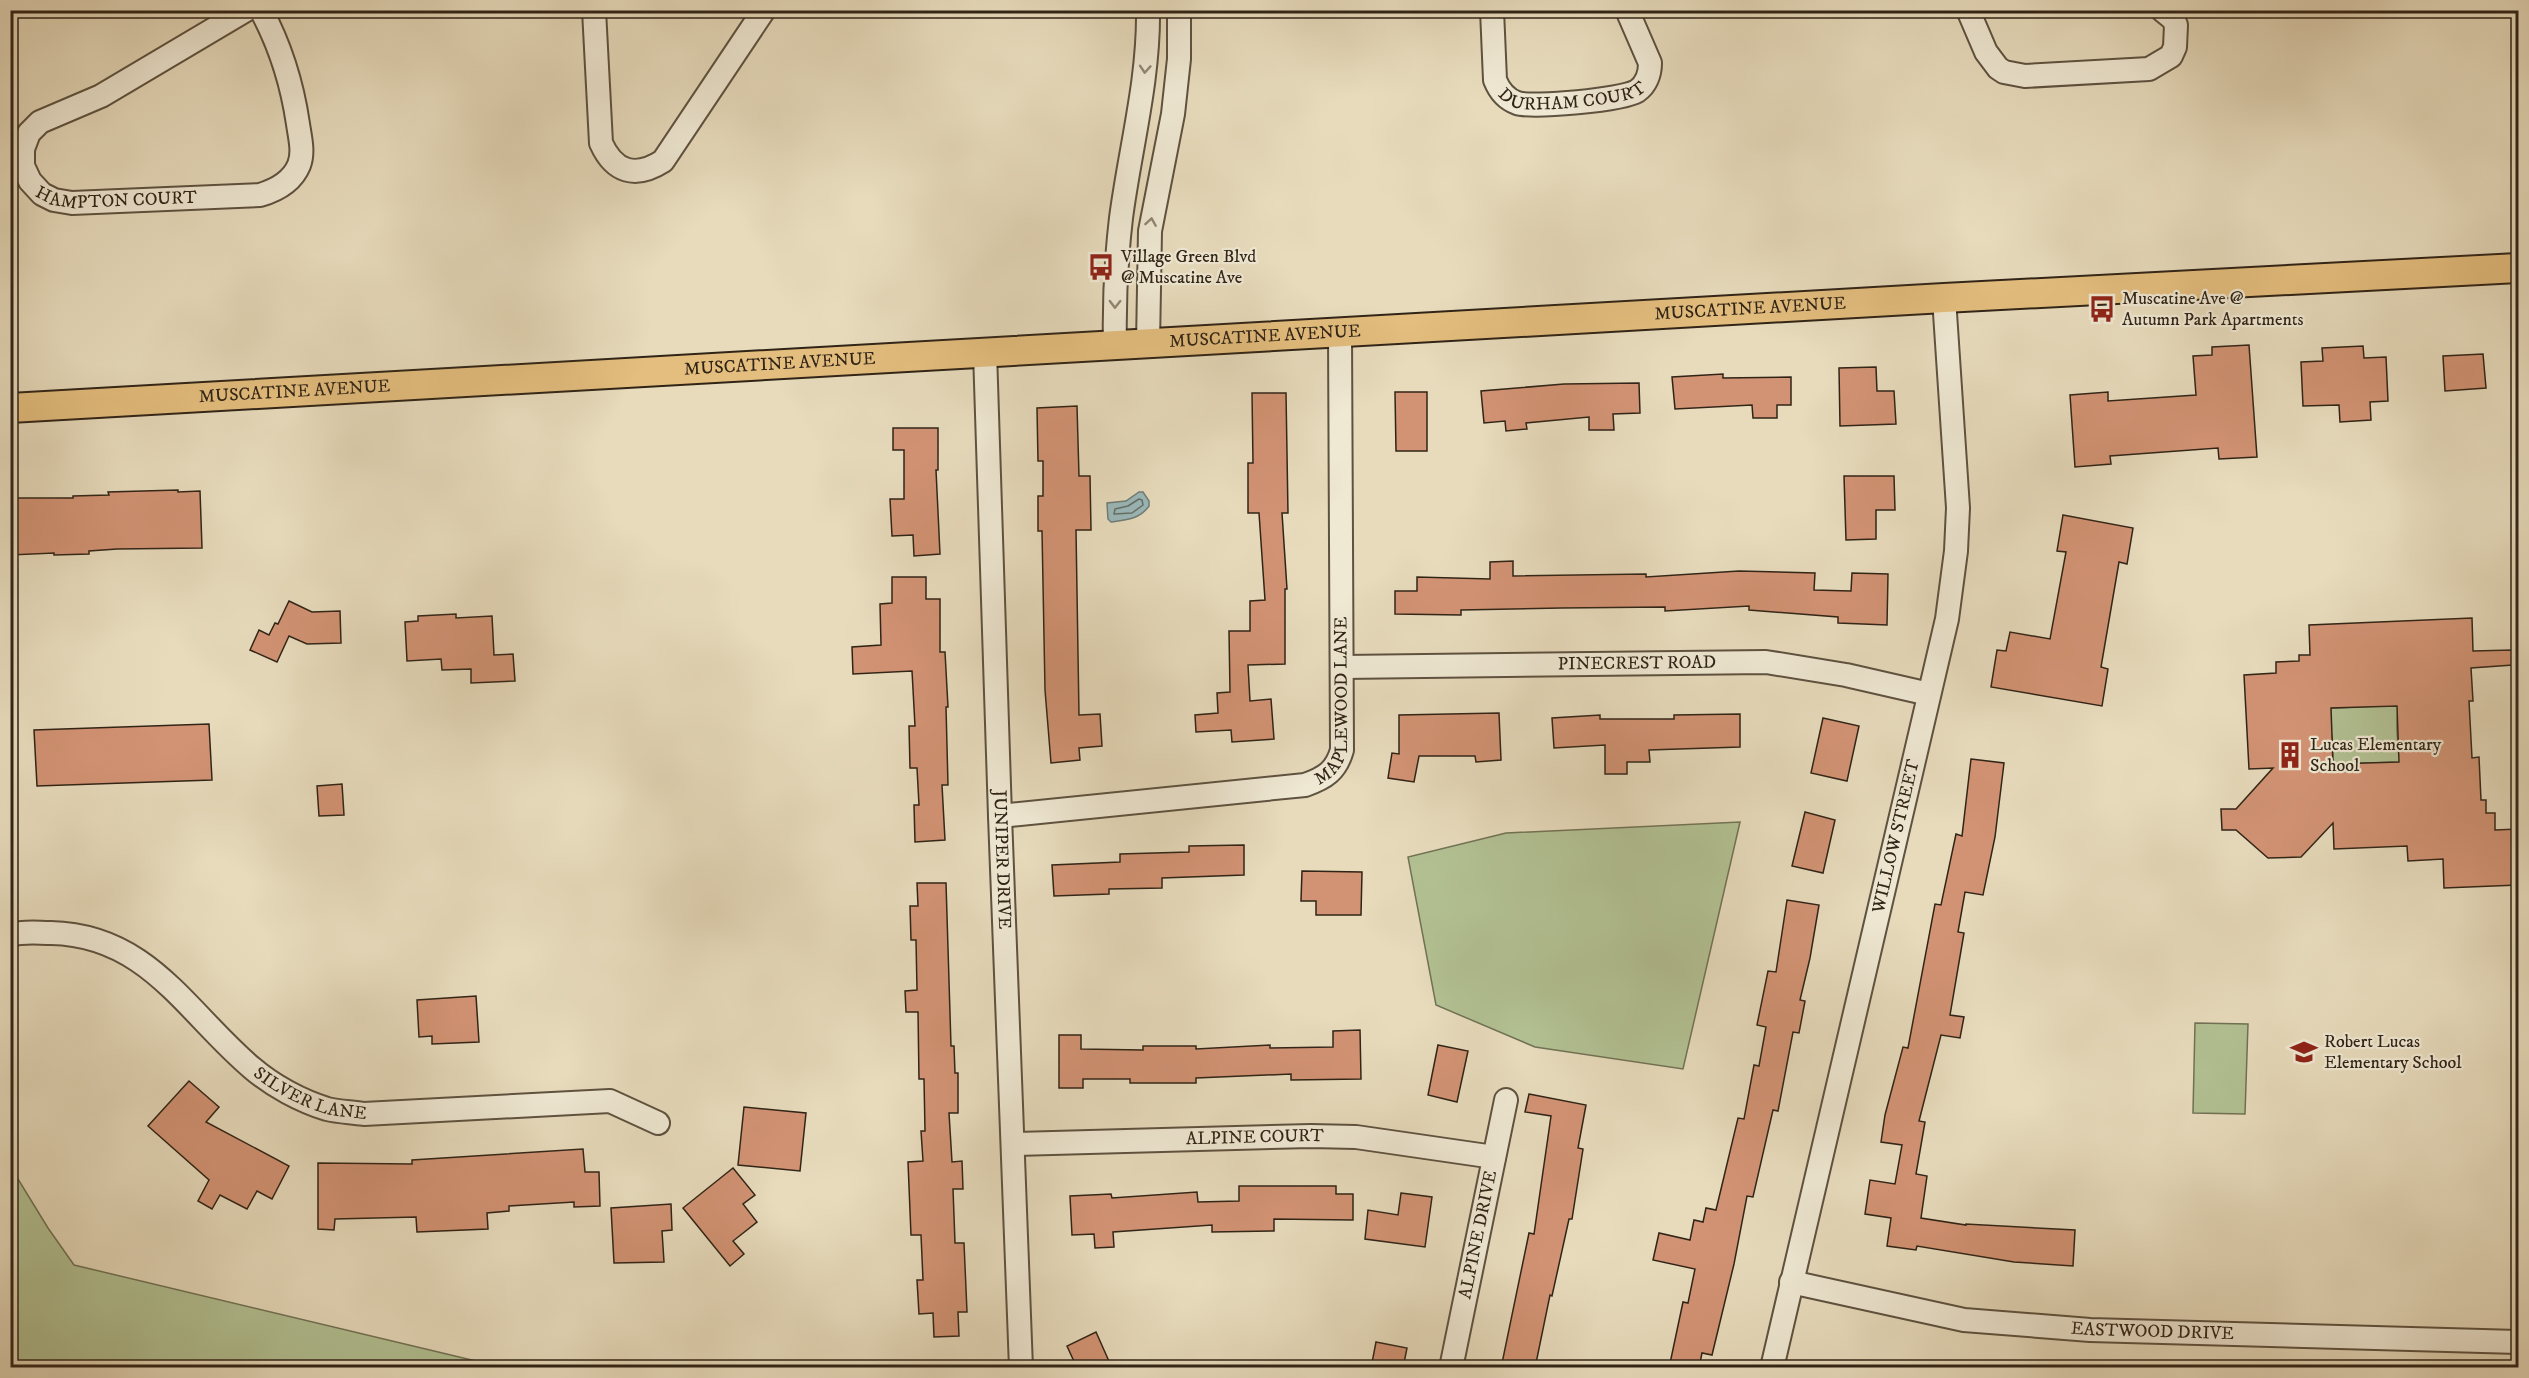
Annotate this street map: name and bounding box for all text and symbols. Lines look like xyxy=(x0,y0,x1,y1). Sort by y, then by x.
one-way arrow xyxy=(1139,64,1152,73)
street label: DURHAM COURT xyxy=(1497,67,1647,93)
text: DURHAM COURT xyxy=(1493,77,1651,116)
street label: HAMPTON COURT xyxy=(32,181,198,215)
one-way arrow xyxy=(1145,218,1157,227)
place label: Village Green Blvd @ Muscatine Ave xyxy=(1120,246,1256,289)
bus stop icon: Village Green Blvd @ Muscatine Ave xyxy=(1086,252,1116,282)
place label: Muscatine Ave @ Autumn Park Apartments xyxy=(2122,288,2304,331)
street label: MUSCATINE AVENUE xyxy=(1654,293,1847,325)
bus stop icon: Muscatine Ave @ Autumn Park Apartments xyxy=(2087,294,2117,324)
one-way arrow xyxy=(1108,299,1121,308)
street label: MUSCATINE AVENUE xyxy=(1169,320,1362,353)
street label: MUSCATINE AVENUE xyxy=(683,348,876,381)
street label: MUSCATINE AVENUE xyxy=(198,375,391,408)
street label: MAPLEWOOD LANE xyxy=(1311,616,1353,790)
street label: PINECREST ROAD xyxy=(1558,652,1716,675)
place label: Lucas Elementary School xyxy=(2310,734,2442,777)
building icon: Lucas Elementary School xyxy=(2275,740,2305,770)
street label: WILLOW STREET xyxy=(1867,757,1925,916)
street label: JUNIPER DRIVE xyxy=(988,788,1015,930)
place label: Robert Lucas Elementary School xyxy=(2324,1031,2462,1074)
school or university icon: Robert Lucas Elementary School xyxy=(2289,1037,2319,1067)
street label: SILVER LANE xyxy=(249,1062,368,1125)
street label: ALPINE COURT xyxy=(1186,1125,1324,1150)
street label: ALPINE DRIVE xyxy=(1454,1168,1502,1301)
street label: EASTWOOD DRIVE xyxy=(2070,1318,2235,1345)

